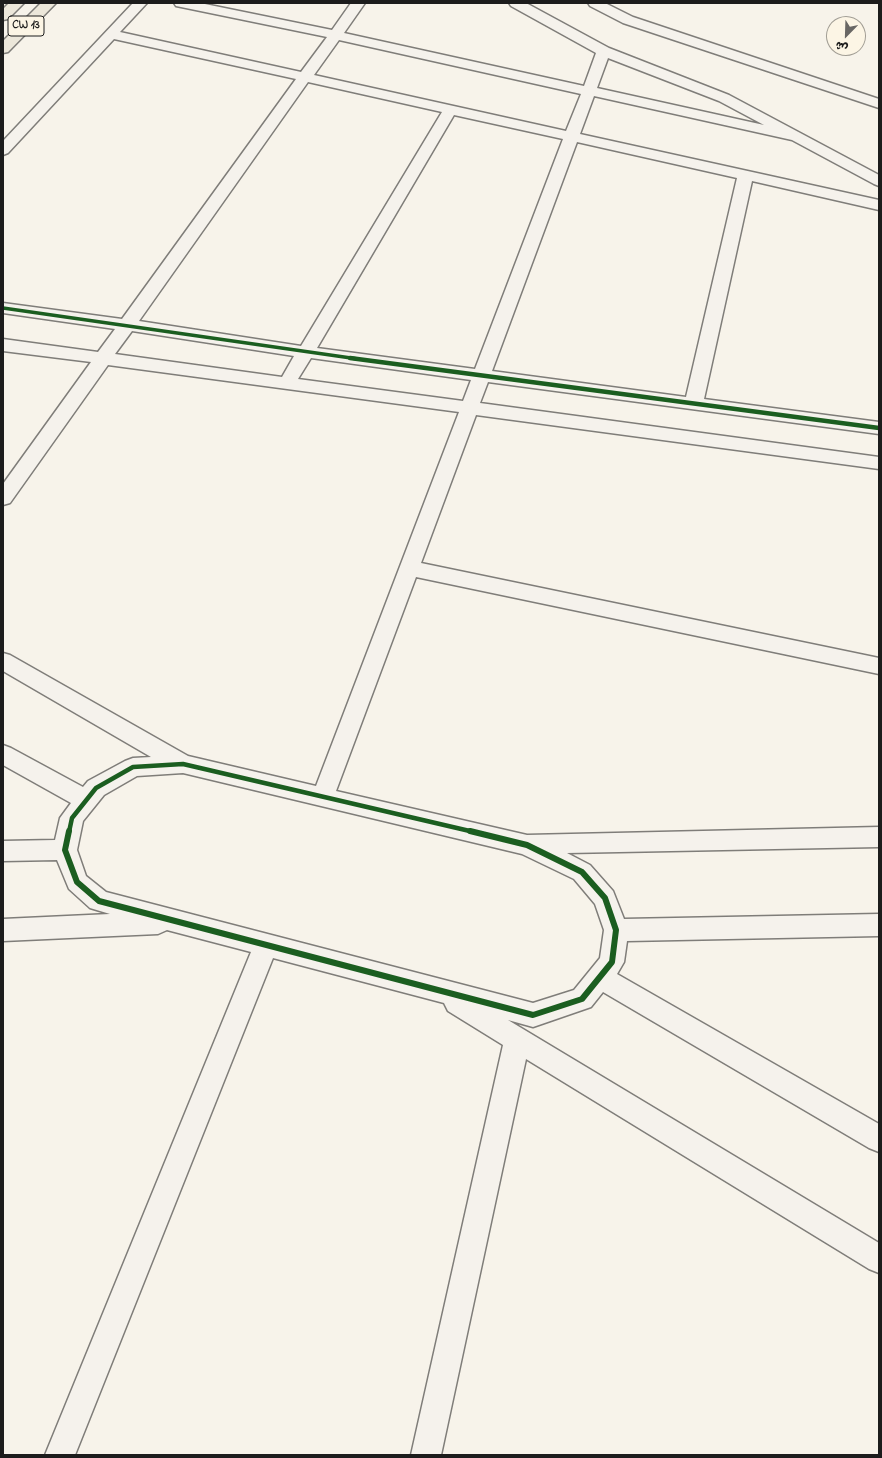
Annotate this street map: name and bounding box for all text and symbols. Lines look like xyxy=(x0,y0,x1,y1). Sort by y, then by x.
road number: CW 13 xyxy=(8,16,44,36)
north arrow xyxy=(826,16,866,56)
text: ش xyxy=(833,36,850,56)

